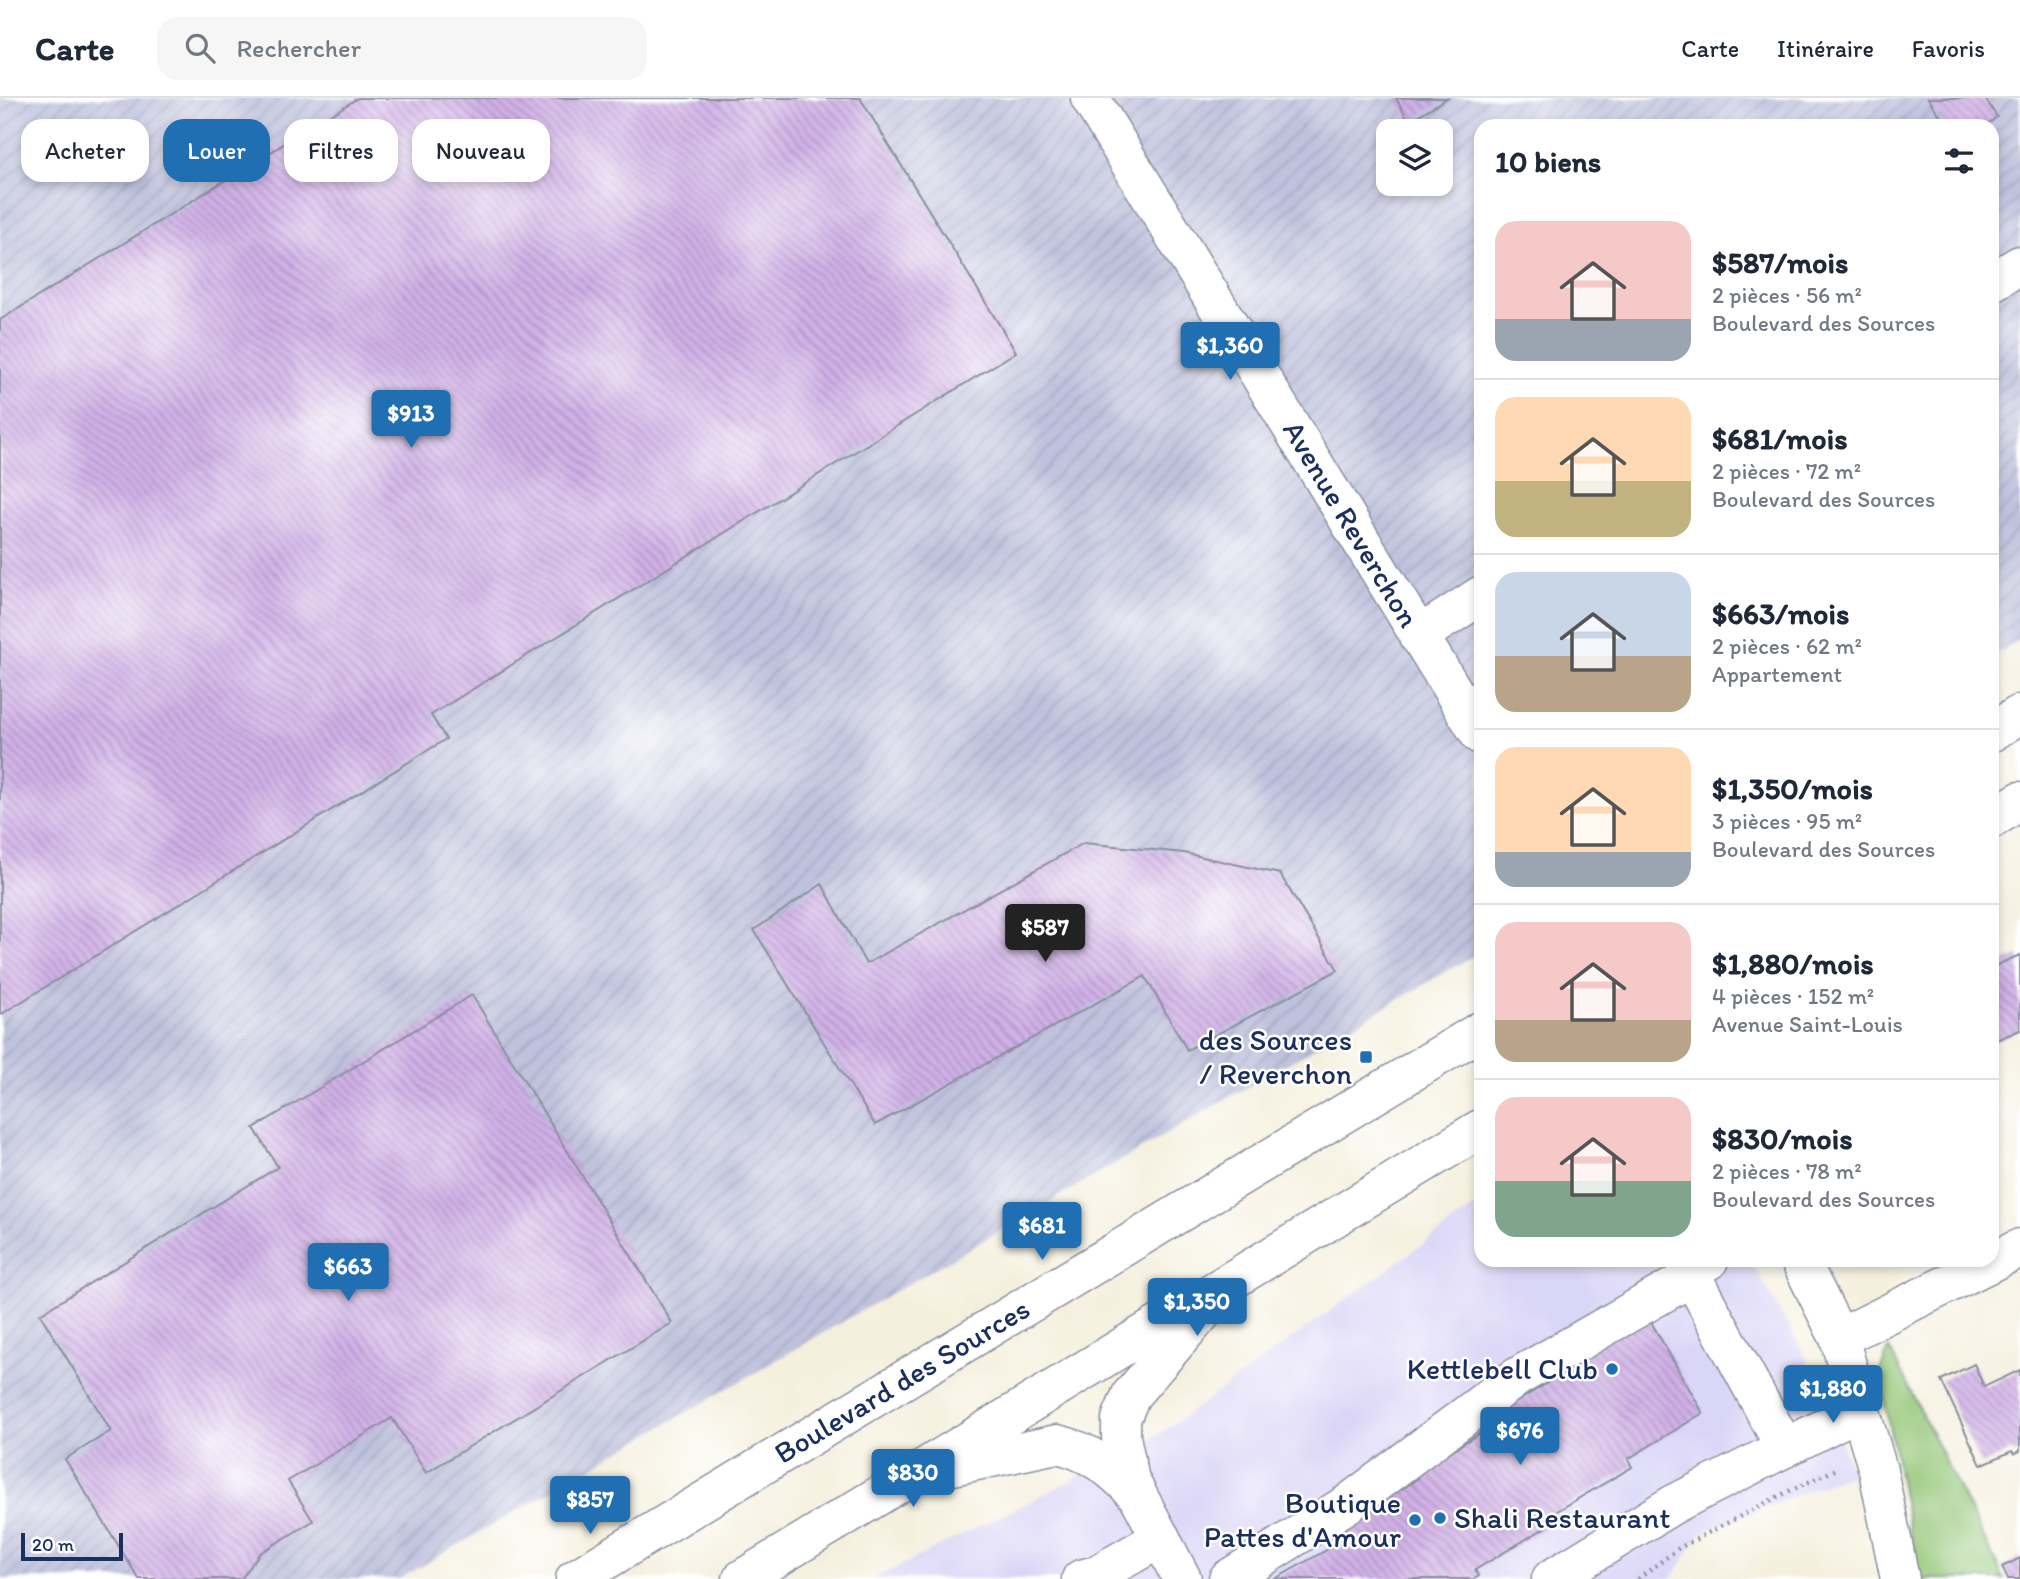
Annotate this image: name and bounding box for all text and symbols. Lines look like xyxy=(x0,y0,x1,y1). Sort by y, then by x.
search box xyxy=(157,17,647,80)
text: Carte xyxy=(35,29,115,68)
icon: search xyxy=(181,29,219,67)
text: Rechercher xyxy=(237,32,361,64)
text: Carte xyxy=(1681,34,1739,63)
text: Itinéraire xyxy=(1777,34,1874,63)
text: Favoris xyxy=(1912,34,1985,63)
chip: Acheter xyxy=(21,119,149,182)
chip: Louer xyxy=(163,119,270,182)
chip: Filtres xyxy=(284,119,398,182)
chip: Nouveau xyxy=(412,119,550,182)
map controls xyxy=(1376,119,1453,196)
button: layers xyxy=(1376,119,1453,196)
icon: filters xyxy=(1940,142,1978,180)
text: 10 biens xyxy=(1495,143,1601,180)
text: $587/mois xyxy=(1712,244,1848,281)
icon: home xyxy=(1551,249,1635,333)
text: 2 pièces · 56 m² xyxy=(1712,281,1862,309)
text: Boulevard des Sources xyxy=(1712,309,1935,337)
pin: $1,360 xyxy=(1173,322,1287,382)
text: $1,360 xyxy=(1197,331,1263,359)
pin: $913 xyxy=(370,390,452,450)
text: $913 xyxy=(388,399,434,427)
street label: Avenue Reverchon xyxy=(1275,414,1428,634)
text: $681/mois xyxy=(1712,420,1848,457)
icon: home xyxy=(1551,425,1635,509)
text: 2 pièces · 72 m² xyxy=(1712,457,1861,485)
text: Boulevard des Sources xyxy=(1712,485,1935,513)
text: $663/mois xyxy=(1712,595,1849,632)
icon: home xyxy=(1551,600,1635,684)
text: 2 pièces · 62 m² xyxy=(1712,632,1862,660)
text: Appartement xyxy=(1712,660,1842,688)
text: $1,350/mois xyxy=(1712,770,1873,807)
icon: home xyxy=(1551,775,1635,859)
text: 3 pièces · 95 m² xyxy=(1712,807,1862,835)
text: Boulevard des Sources xyxy=(1712,835,1935,863)
pin: $587 xyxy=(1004,904,1086,964)
text: $587 xyxy=(1021,913,1069,941)
text: $1,880/mois xyxy=(1712,945,1874,982)
icon: home xyxy=(1551,950,1635,1034)
text: 4 pièces · 152 m² xyxy=(1712,982,1874,1010)
text: Avenue Saint-Louis xyxy=(1712,1010,1903,1038)
place label: des Sources / Reverchon xyxy=(1199,1021,1352,1092)
marker: des Sources / Reverchon xyxy=(1358,1049,1374,1065)
text: $830/mois xyxy=(1712,1120,1853,1157)
icon: home xyxy=(1551,1125,1635,1209)
text: 2 pièces · 78 m² xyxy=(1712,1157,1862,1185)
text: Boulevard des Sources xyxy=(1712,1185,1935,1213)
pin: $681 xyxy=(1001,1202,1083,1262)
text: $681 xyxy=(1018,1211,1066,1239)
pin: $663 xyxy=(307,1244,389,1303)
text: $663 xyxy=(324,1252,372,1280)
pin: $1,350 xyxy=(1140,1278,1254,1338)
text: $1,350 xyxy=(1164,1287,1230,1315)
street label: Boulevard des Sources xyxy=(767,1290,1036,1471)
place label: Kettlebell Club xyxy=(1407,1350,1598,1387)
marker: Kettlebell Club xyxy=(1604,1361,1620,1377)
pin: $1,880 xyxy=(1776,1366,1890,1425)
text: $1,880 xyxy=(1799,1374,1867,1402)
pin: $676 xyxy=(1479,1408,1561,1467)
text: $676 xyxy=(1496,1416,1544,1444)
pin: $830 xyxy=(872,1450,954,1509)
text: $830 xyxy=(888,1458,938,1486)
pin: $857 xyxy=(549,1476,631,1536)
place label: Boutique Pattes d'Amour xyxy=(1204,1484,1401,1555)
text: $857 xyxy=(566,1485,614,1513)
place label: Shali Restaurant xyxy=(1454,1499,1671,1536)
marker: Shali Restaurant xyxy=(1432,1510,1448,1526)
marker: Boutique Pattes d'Amour xyxy=(1407,1512,1423,1528)
scale bar xyxy=(21,1530,122,1562)
text: 20 m xyxy=(32,1533,74,1556)

